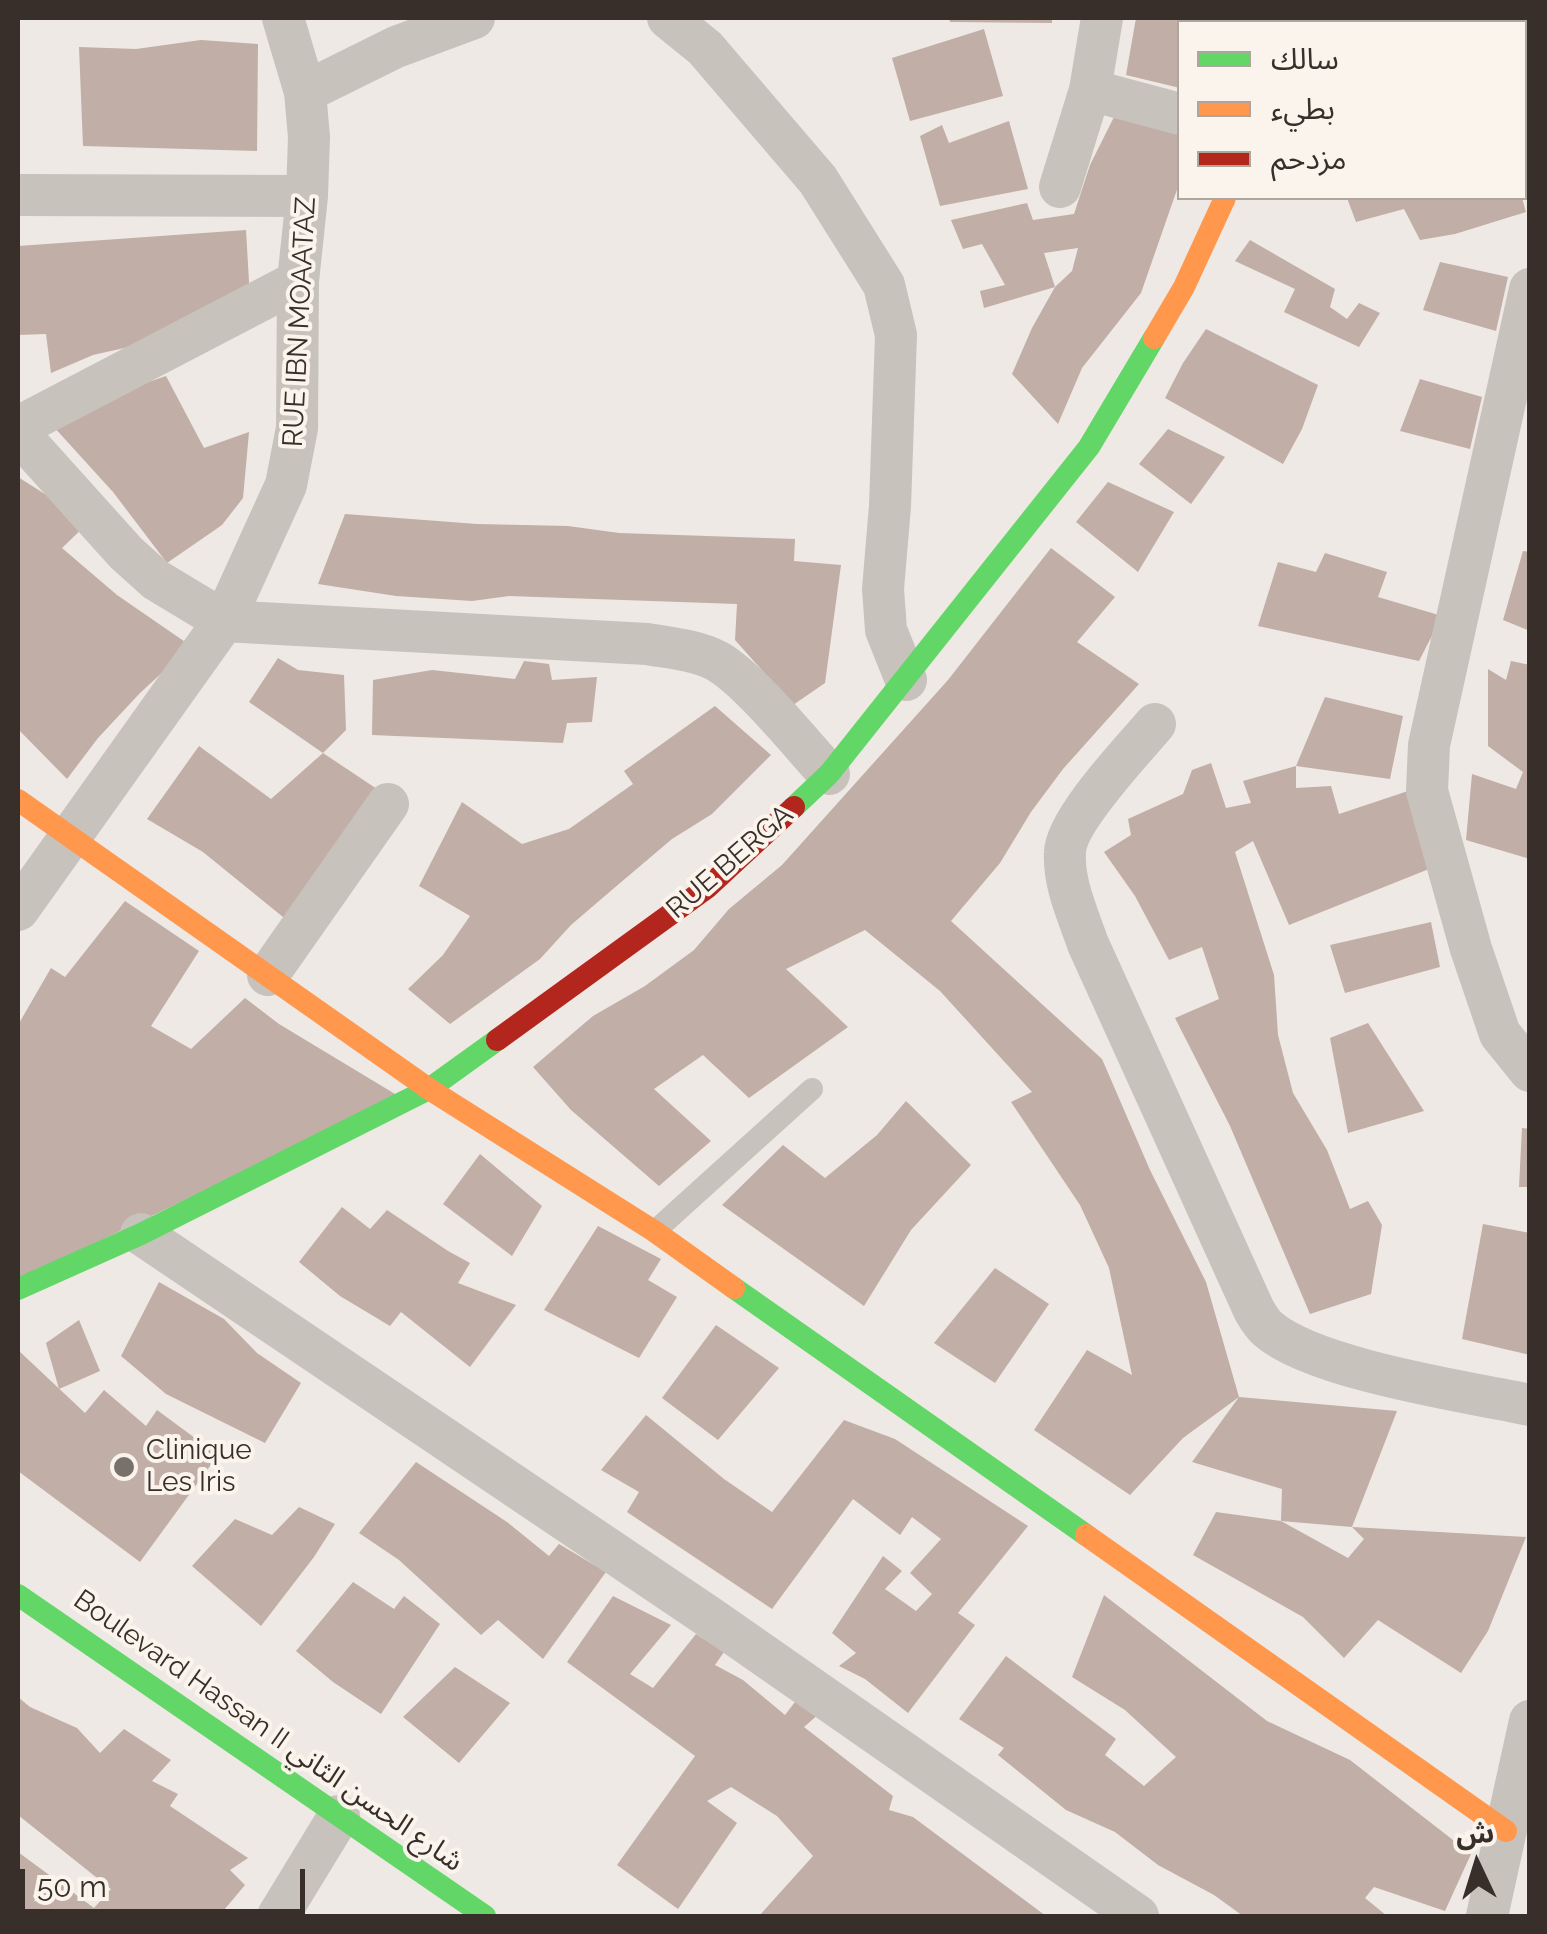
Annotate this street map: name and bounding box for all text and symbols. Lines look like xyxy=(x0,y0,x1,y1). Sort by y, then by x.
legend xyxy=(1177,20,1527,200)
text: سالك xyxy=(1271,41,1339,76)
text: بطيء xyxy=(1271,91,1335,126)
text: مزدحم xyxy=(1271,141,1347,176)
street label: RUE IBN MOAATAZ xyxy=(277,196,323,448)
street label: RUE BERGA xyxy=(660,798,800,926)
place label: Clinique Les Iris xyxy=(146,1434,252,1500)
marker: Clinique Les Iris xyxy=(111,1454,137,1480)
street label: Boulevard Hassan II شارع الحسن الثاني xyxy=(67,1583,469,1879)
north arrow xyxy=(1427,1814,1527,1914)
text: ش xyxy=(1455,1816,1495,1851)
scale bar xyxy=(25,1849,310,1911)
text: 50 m xyxy=(37,1869,107,1904)

